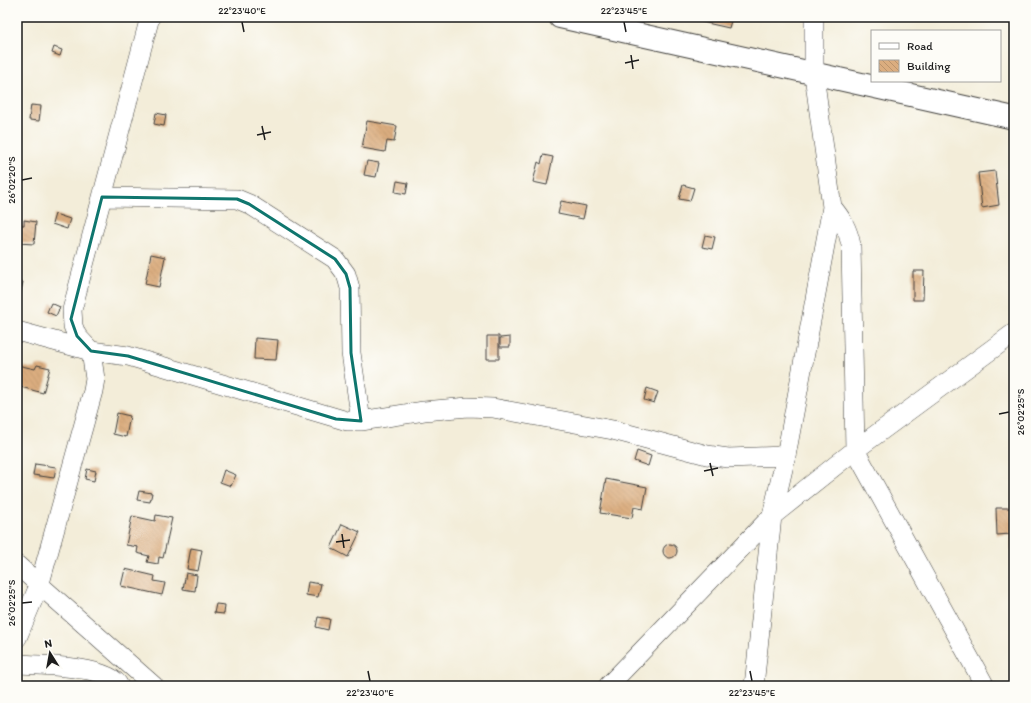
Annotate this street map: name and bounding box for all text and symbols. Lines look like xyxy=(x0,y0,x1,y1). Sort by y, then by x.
text: 22°23'40"E xyxy=(218,4,266,17)
text: 22°23'45"E xyxy=(601,4,648,17)
legend xyxy=(871,30,1001,82)
text: Road xyxy=(907,39,933,53)
text: Building xyxy=(907,59,951,73)
text: 26°02'20"S xyxy=(5,156,18,204)
text: 26°02'25"S xyxy=(1014,388,1027,435)
text: 26°02'25"S xyxy=(5,579,18,626)
north arrow xyxy=(30,633,70,673)
text: N xyxy=(43,637,53,651)
text: 22°23'40"E xyxy=(346,686,394,699)
text: 22°23'45"E xyxy=(729,686,776,699)

